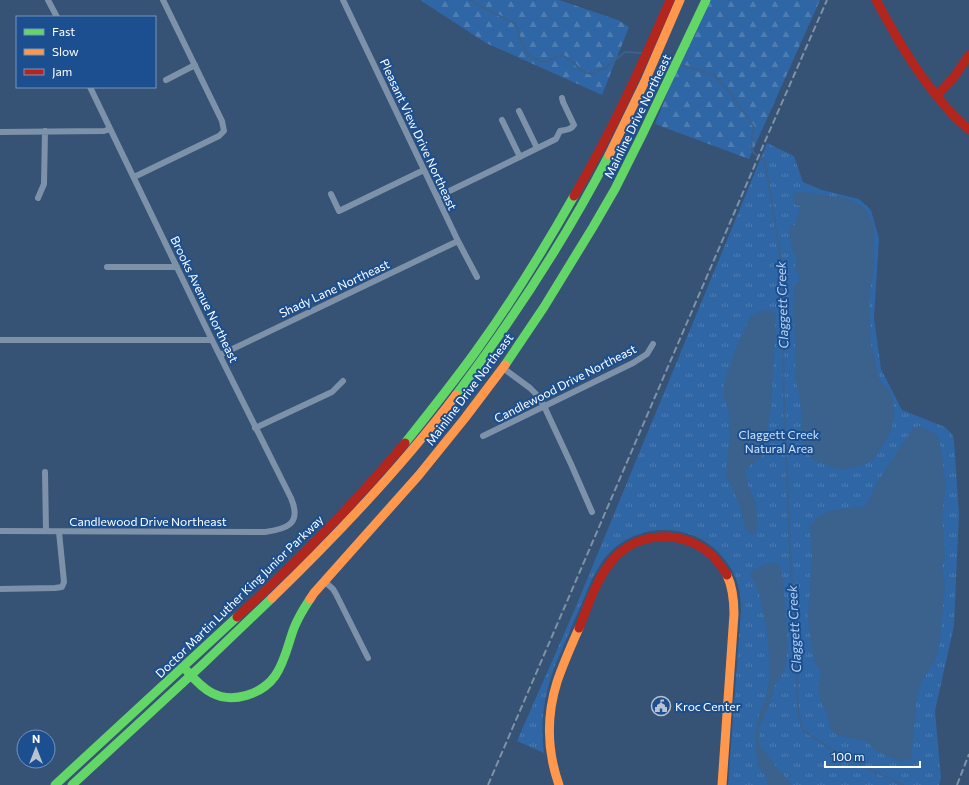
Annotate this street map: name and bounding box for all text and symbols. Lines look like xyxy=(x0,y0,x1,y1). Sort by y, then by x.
legend xyxy=(16,16,156,88)
text: Fast xyxy=(52,24,75,38)
text: Slow xyxy=(52,44,79,58)
street label: Mainline Drive Northeast xyxy=(601,52,673,180)
street label: Pleasant View Drive Northeast xyxy=(378,56,460,212)
text: Jam xyxy=(52,64,72,79)
street label: Brooks Avenue Northeast xyxy=(168,233,242,365)
street label: Shady Lane Northeast xyxy=(277,256,391,320)
water label: Claggett Creek xyxy=(772,260,792,349)
street label: Mainline Drive Northeast xyxy=(422,330,516,448)
street label: Candlewood Drive Northeast xyxy=(492,341,638,425)
park label: Claggett Creek Natural Area xyxy=(739,427,820,455)
street label: Doctor Martin Luther King Junior Parkway xyxy=(152,512,326,681)
street label: Candlewood Drive Northeast xyxy=(69,514,227,528)
water label: Claggett Creek xyxy=(784,584,804,673)
public building icon: Kroc Center xyxy=(650,695,672,717)
place label: Kroc Center xyxy=(675,699,741,713)
north arrow xyxy=(16,729,56,769)
text: N xyxy=(32,732,40,745)
scale bar xyxy=(825,743,920,769)
text: 100 m xyxy=(831,749,865,763)

